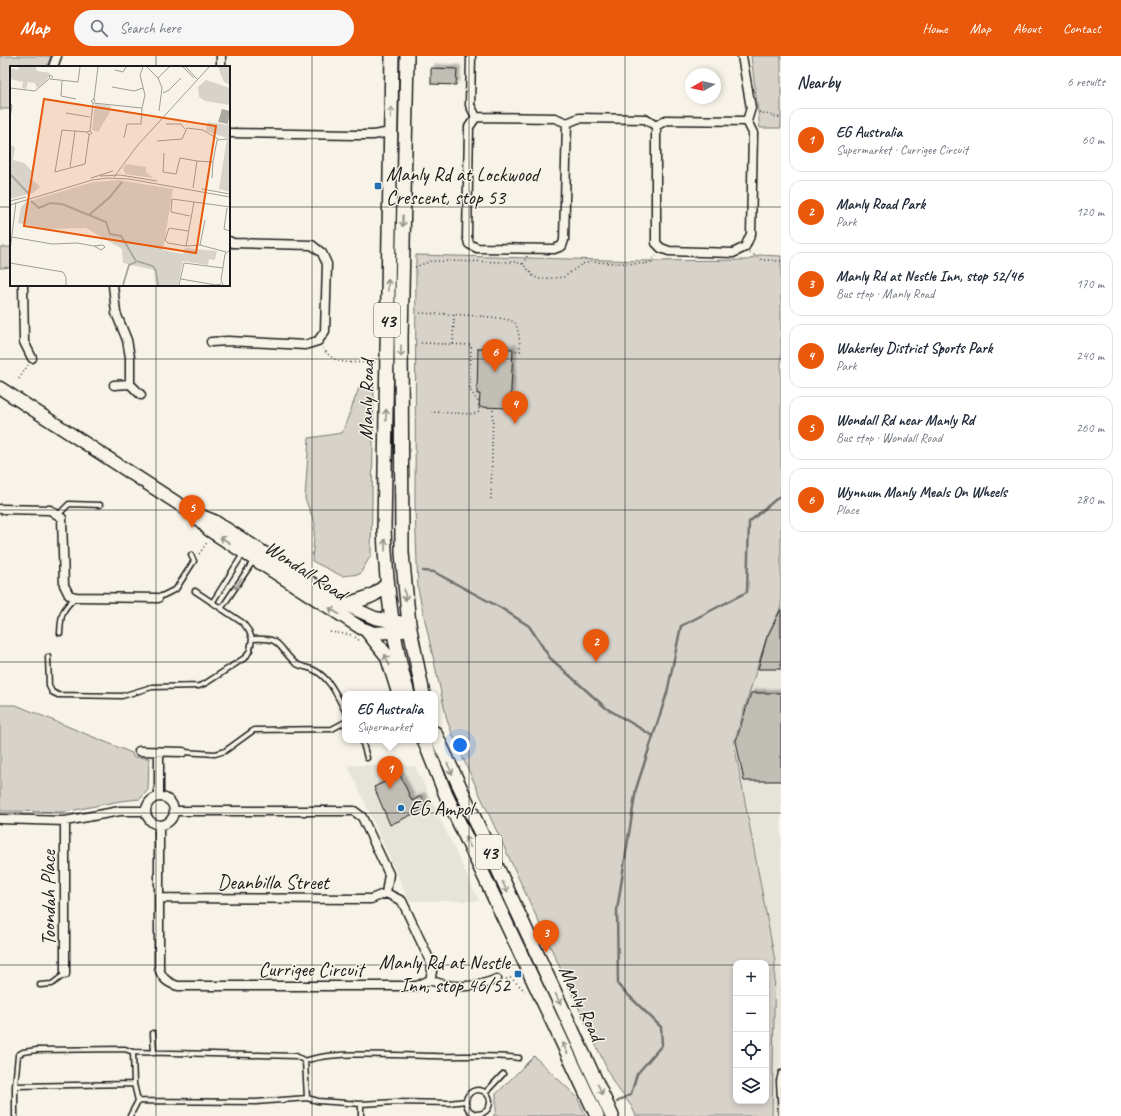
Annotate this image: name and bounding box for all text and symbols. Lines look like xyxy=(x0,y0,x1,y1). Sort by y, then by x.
search box xyxy=(74,10,354,46)
text: Map xyxy=(20,16,50,40)
icon: search xyxy=(88,17,110,39)
text: Search here xyxy=(120,19,181,38)
text: Home xyxy=(922,20,948,37)
text: Map xyxy=(970,20,991,37)
text: About xyxy=(1013,20,1041,37)
text: Contact xyxy=(1063,20,1101,37)
inset map xyxy=(10,66,230,286)
north arrow xyxy=(685,68,721,104)
text: Nearby xyxy=(797,72,840,93)
text: 6 results xyxy=(1067,74,1105,90)
one-way arrow xyxy=(387,107,395,120)
text: EG Australia xyxy=(836,123,902,142)
text: 1 xyxy=(808,132,814,148)
text: 60 m xyxy=(1082,132,1104,148)
text: Supermarket · Currigee Circuit xyxy=(836,142,968,158)
place label: Manly Rd at Lockwood Crescent, stop 53 xyxy=(386,162,542,210)
marker: Manly Rd at Lockwood Crescent, stop 53 xyxy=(373,181,383,191)
text: Manly Road Park xyxy=(836,195,925,214)
text: 2 xyxy=(808,204,814,220)
text: 120 m xyxy=(1076,204,1104,220)
one-way arrow xyxy=(400,214,407,227)
text: Park xyxy=(836,214,857,230)
text: Manly Rd at Nestle Inn, stop 52/46 xyxy=(836,267,1023,286)
text: 3 xyxy=(808,276,814,292)
text: 170 m xyxy=(1076,276,1104,292)
one-way arrow xyxy=(384,279,392,292)
text: Bus stop · Manly Road xyxy=(836,286,934,302)
road number: 43 xyxy=(374,303,400,337)
pin: 6 xyxy=(482,339,508,372)
text: Wakerley District Sports Park xyxy=(836,339,992,358)
one-way arrow xyxy=(397,344,405,357)
text: 4 xyxy=(808,348,814,364)
text: 240 m xyxy=(1076,348,1104,364)
street label: Manly Road xyxy=(353,357,380,440)
text: Park xyxy=(836,358,857,374)
pin: 4 xyxy=(502,391,528,424)
one-way arrow xyxy=(382,409,390,422)
text: Wondall Rd near Manly Rd xyxy=(836,411,974,430)
text: 5 xyxy=(808,420,814,436)
text: 260 m xyxy=(1076,420,1104,436)
text: Bus stop · Wondall Road xyxy=(836,430,942,446)
text: Wynnum Manly Meals On Wheels xyxy=(836,483,1007,502)
text: 6 xyxy=(808,492,814,508)
text: 280 m xyxy=(1076,492,1104,508)
pin: 5 xyxy=(179,495,205,528)
text: Place xyxy=(836,502,859,518)
street label: Wondall Road xyxy=(260,535,354,608)
one-way arrow xyxy=(220,536,231,544)
one-way arrow xyxy=(381,539,389,552)
one-way arrow xyxy=(233,578,241,590)
one-way arrow xyxy=(402,588,409,601)
one-way arrow xyxy=(329,607,340,615)
pin: 2 xyxy=(583,629,609,662)
one-way arrow xyxy=(383,655,391,667)
popup xyxy=(342,691,438,743)
text: EG Australia xyxy=(357,700,423,719)
text: Supermarket xyxy=(357,719,412,735)
your location xyxy=(450,735,470,755)
pin: 1 xyxy=(377,756,403,789)
one-way arrow xyxy=(447,763,454,775)
place label: EG Ampol xyxy=(409,796,477,821)
marker: EG Ampol xyxy=(396,803,406,813)
road number: 43 xyxy=(476,835,502,869)
one-way arrow xyxy=(464,836,471,848)
street label: Toondah Place xyxy=(36,849,61,946)
street label: Deanbilla Street xyxy=(217,870,331,895)
one-way arrow xyxy=(502,880,509,892)
pin: 3 xyxy=(533,920,559,953)
place label: Manly Rd at Nestle Inn, stop 46/52 xyxy=(379,950,512,998)
street label: Currigee Circuit xyxy=(259,957,367,982)
map controls xyxy=(733,960,769,1104)
button: + xyxy=(733,960,769,996)
street label: Manly Road xyxy=(553,962,611,1048)
marker: Manly Rd at Nestle Inn, stop 46/52 xyxy=(513,969,523,979)
one-way arrow xyxy=(555,993,562,1005)
button: − xyxy=(733,996,769,1032)
button: locate xyxy=(733,1032,769,1068)
one-way arrow xyxy=(561,1042,568,1054)
button: layers xyxy=(733,1068,769,1104)
one-way arrow xyxy=(597,1083,604,1095)

